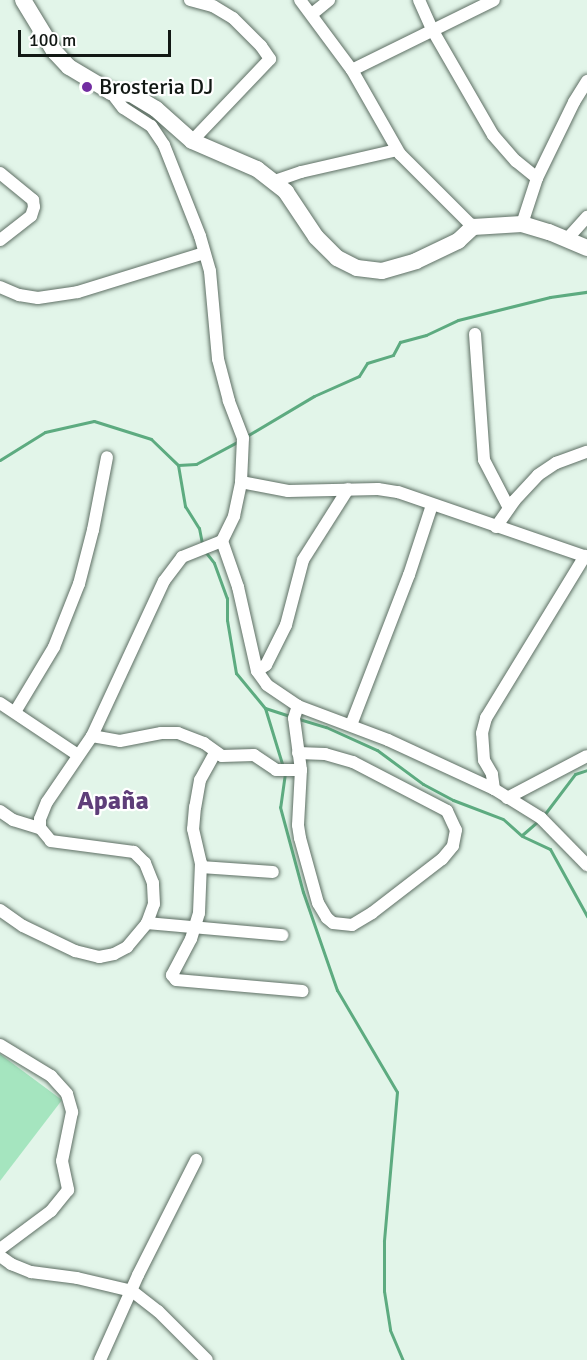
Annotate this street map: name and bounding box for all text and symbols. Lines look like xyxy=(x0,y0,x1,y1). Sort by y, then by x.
scale bar xyxy=(21,18,174,56)
text: 100 m xyxy=(29,29,76,51)
place label: Brosteria DJ xyxy=(99,74,213,100)
marker: Brosteria DJ xyxy=(80,80,94,94)
district label: Apaña xyxy=(77,786,149,818)

